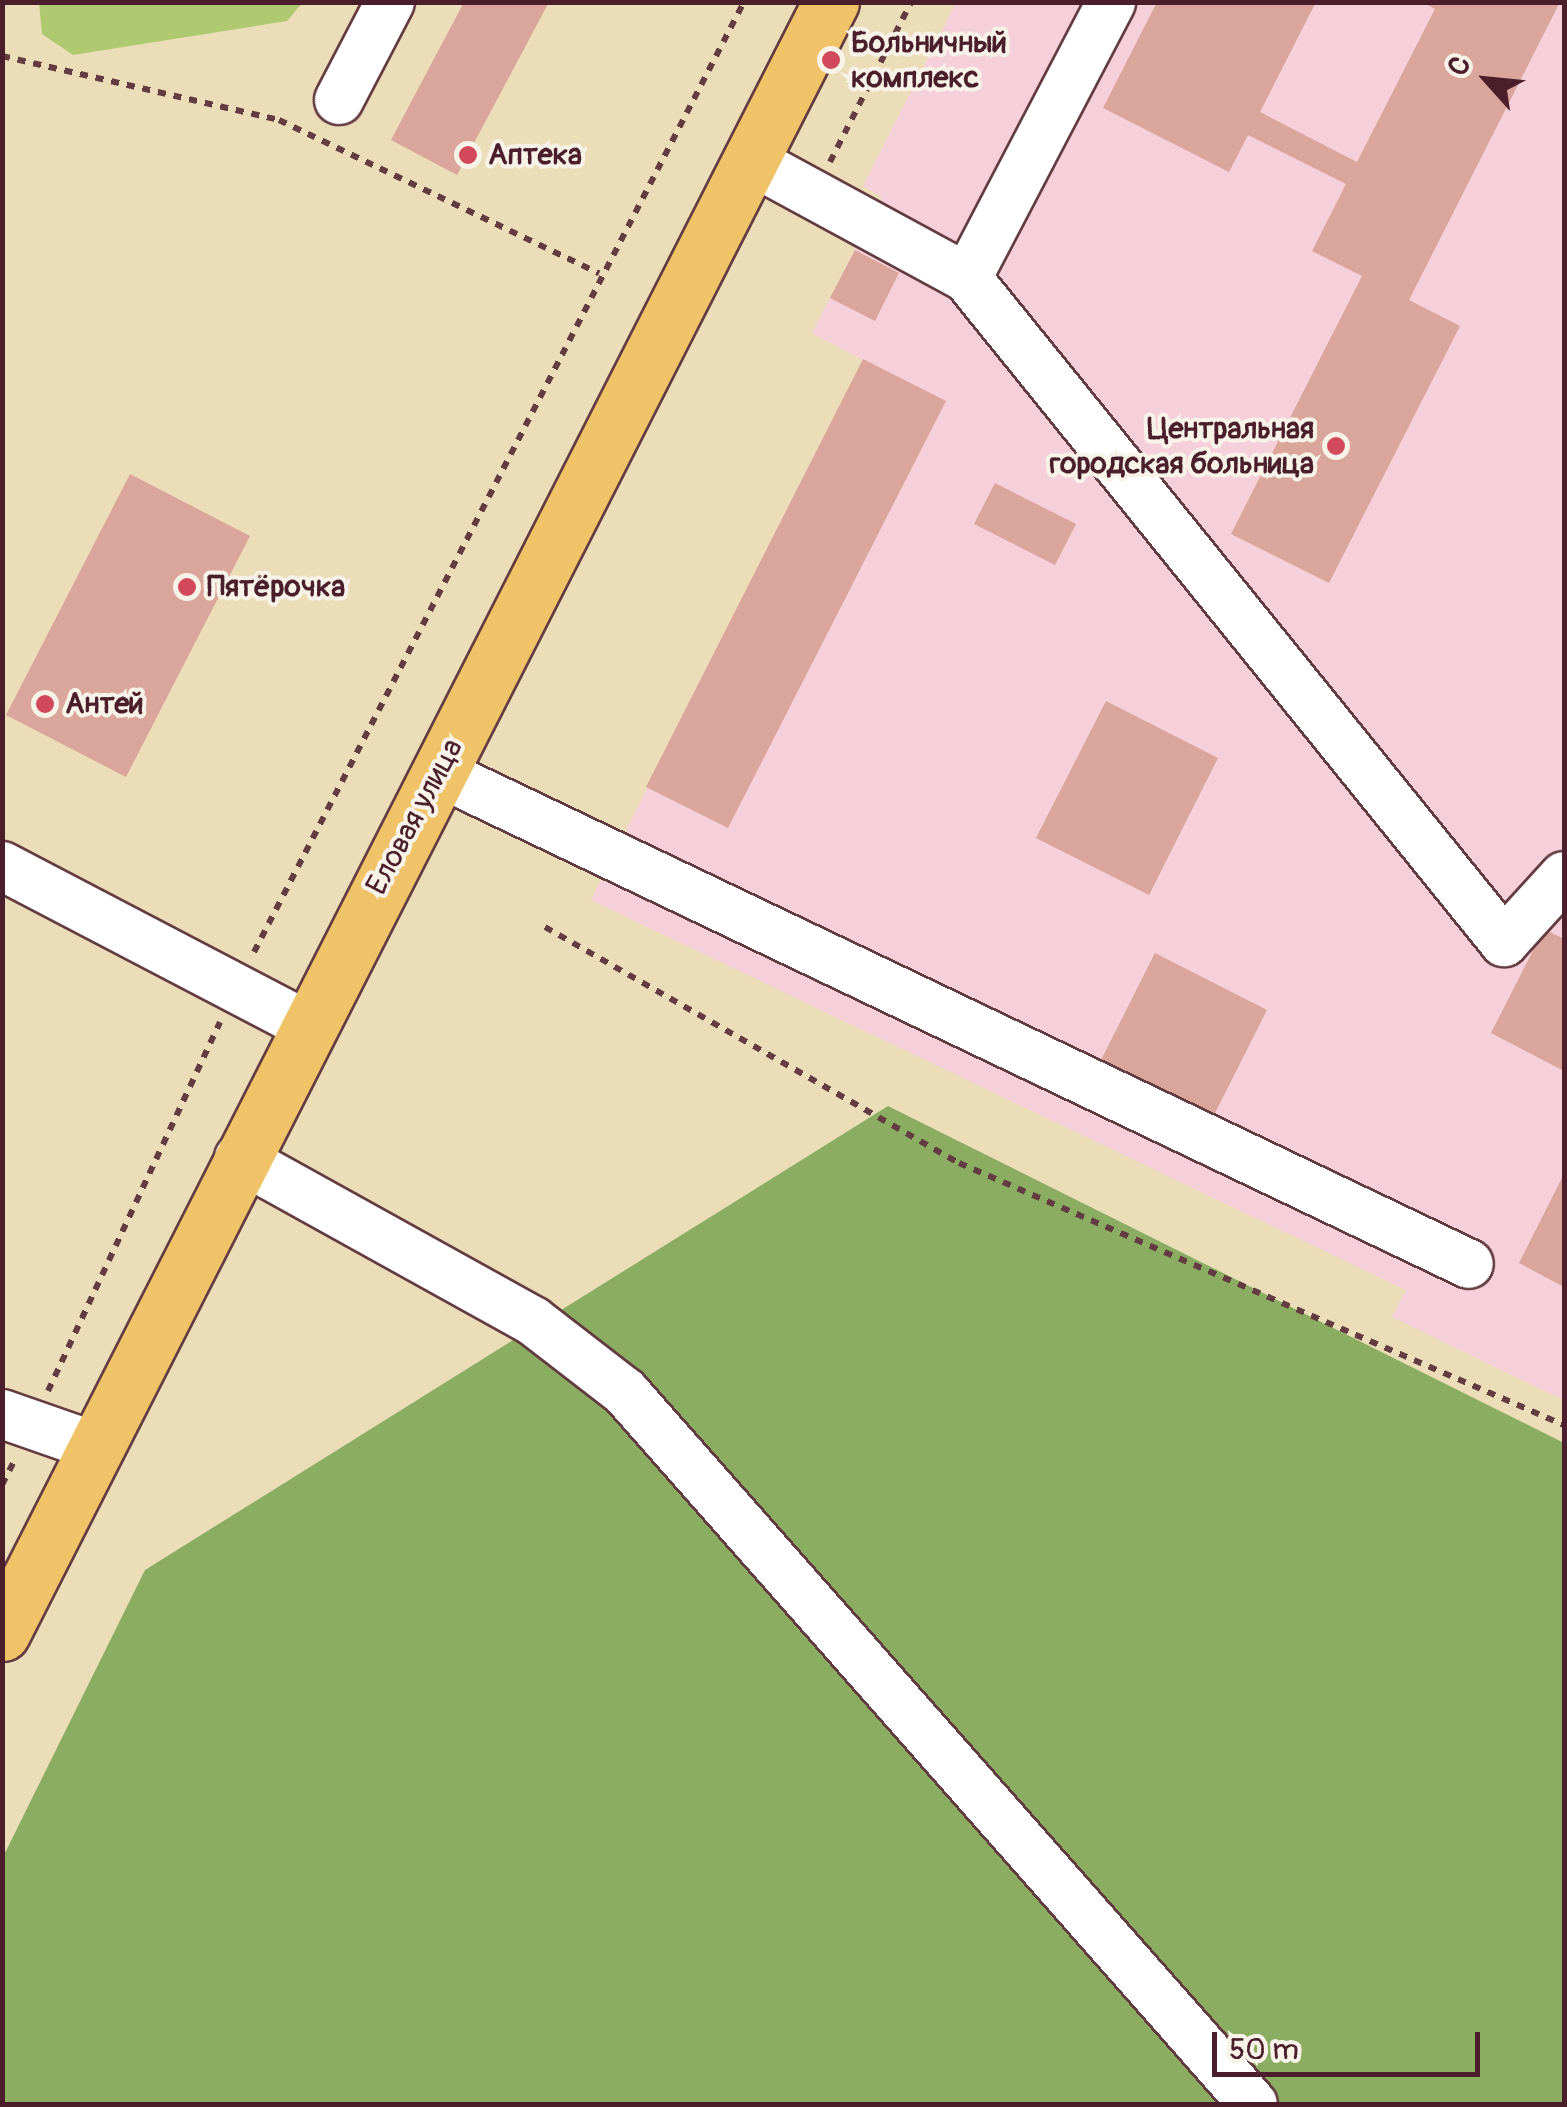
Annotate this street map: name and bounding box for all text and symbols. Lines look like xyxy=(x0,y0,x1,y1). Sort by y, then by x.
place label: Больничный комплекс xyxy=(851,25,1007,96)
north arrow xyxy=(1437,30,1537,130)
marker: Больничный комплекс xyxy=(820,49,842,71)
text: С xyxy=(1440,51,1479,82)
place label: Аптека xyxy=(488,137,582,173)
marker: Аптека xyxy=(457,144,479,166)
place label: Центральная городская больница xyxy=(1050,411,1314,482)
marker: Центральная городская больница xyxy=(1323,433,1349,459)
place label: Пятёрочка xyxy=(207,569,345,605)
marker: Пятёрочка xyxy=(176,576,198,598)
place label: Антей xyxy=(65,686,144,722)
marker: Антей xyxy=(34,693,56,715)
street label: Еловая улица xyxy=(359,733,471,901)
scale bar xyxy=(1217,2012,1484,2074)
text: 50 m xyxy=(1229,2031,1299,2068)

